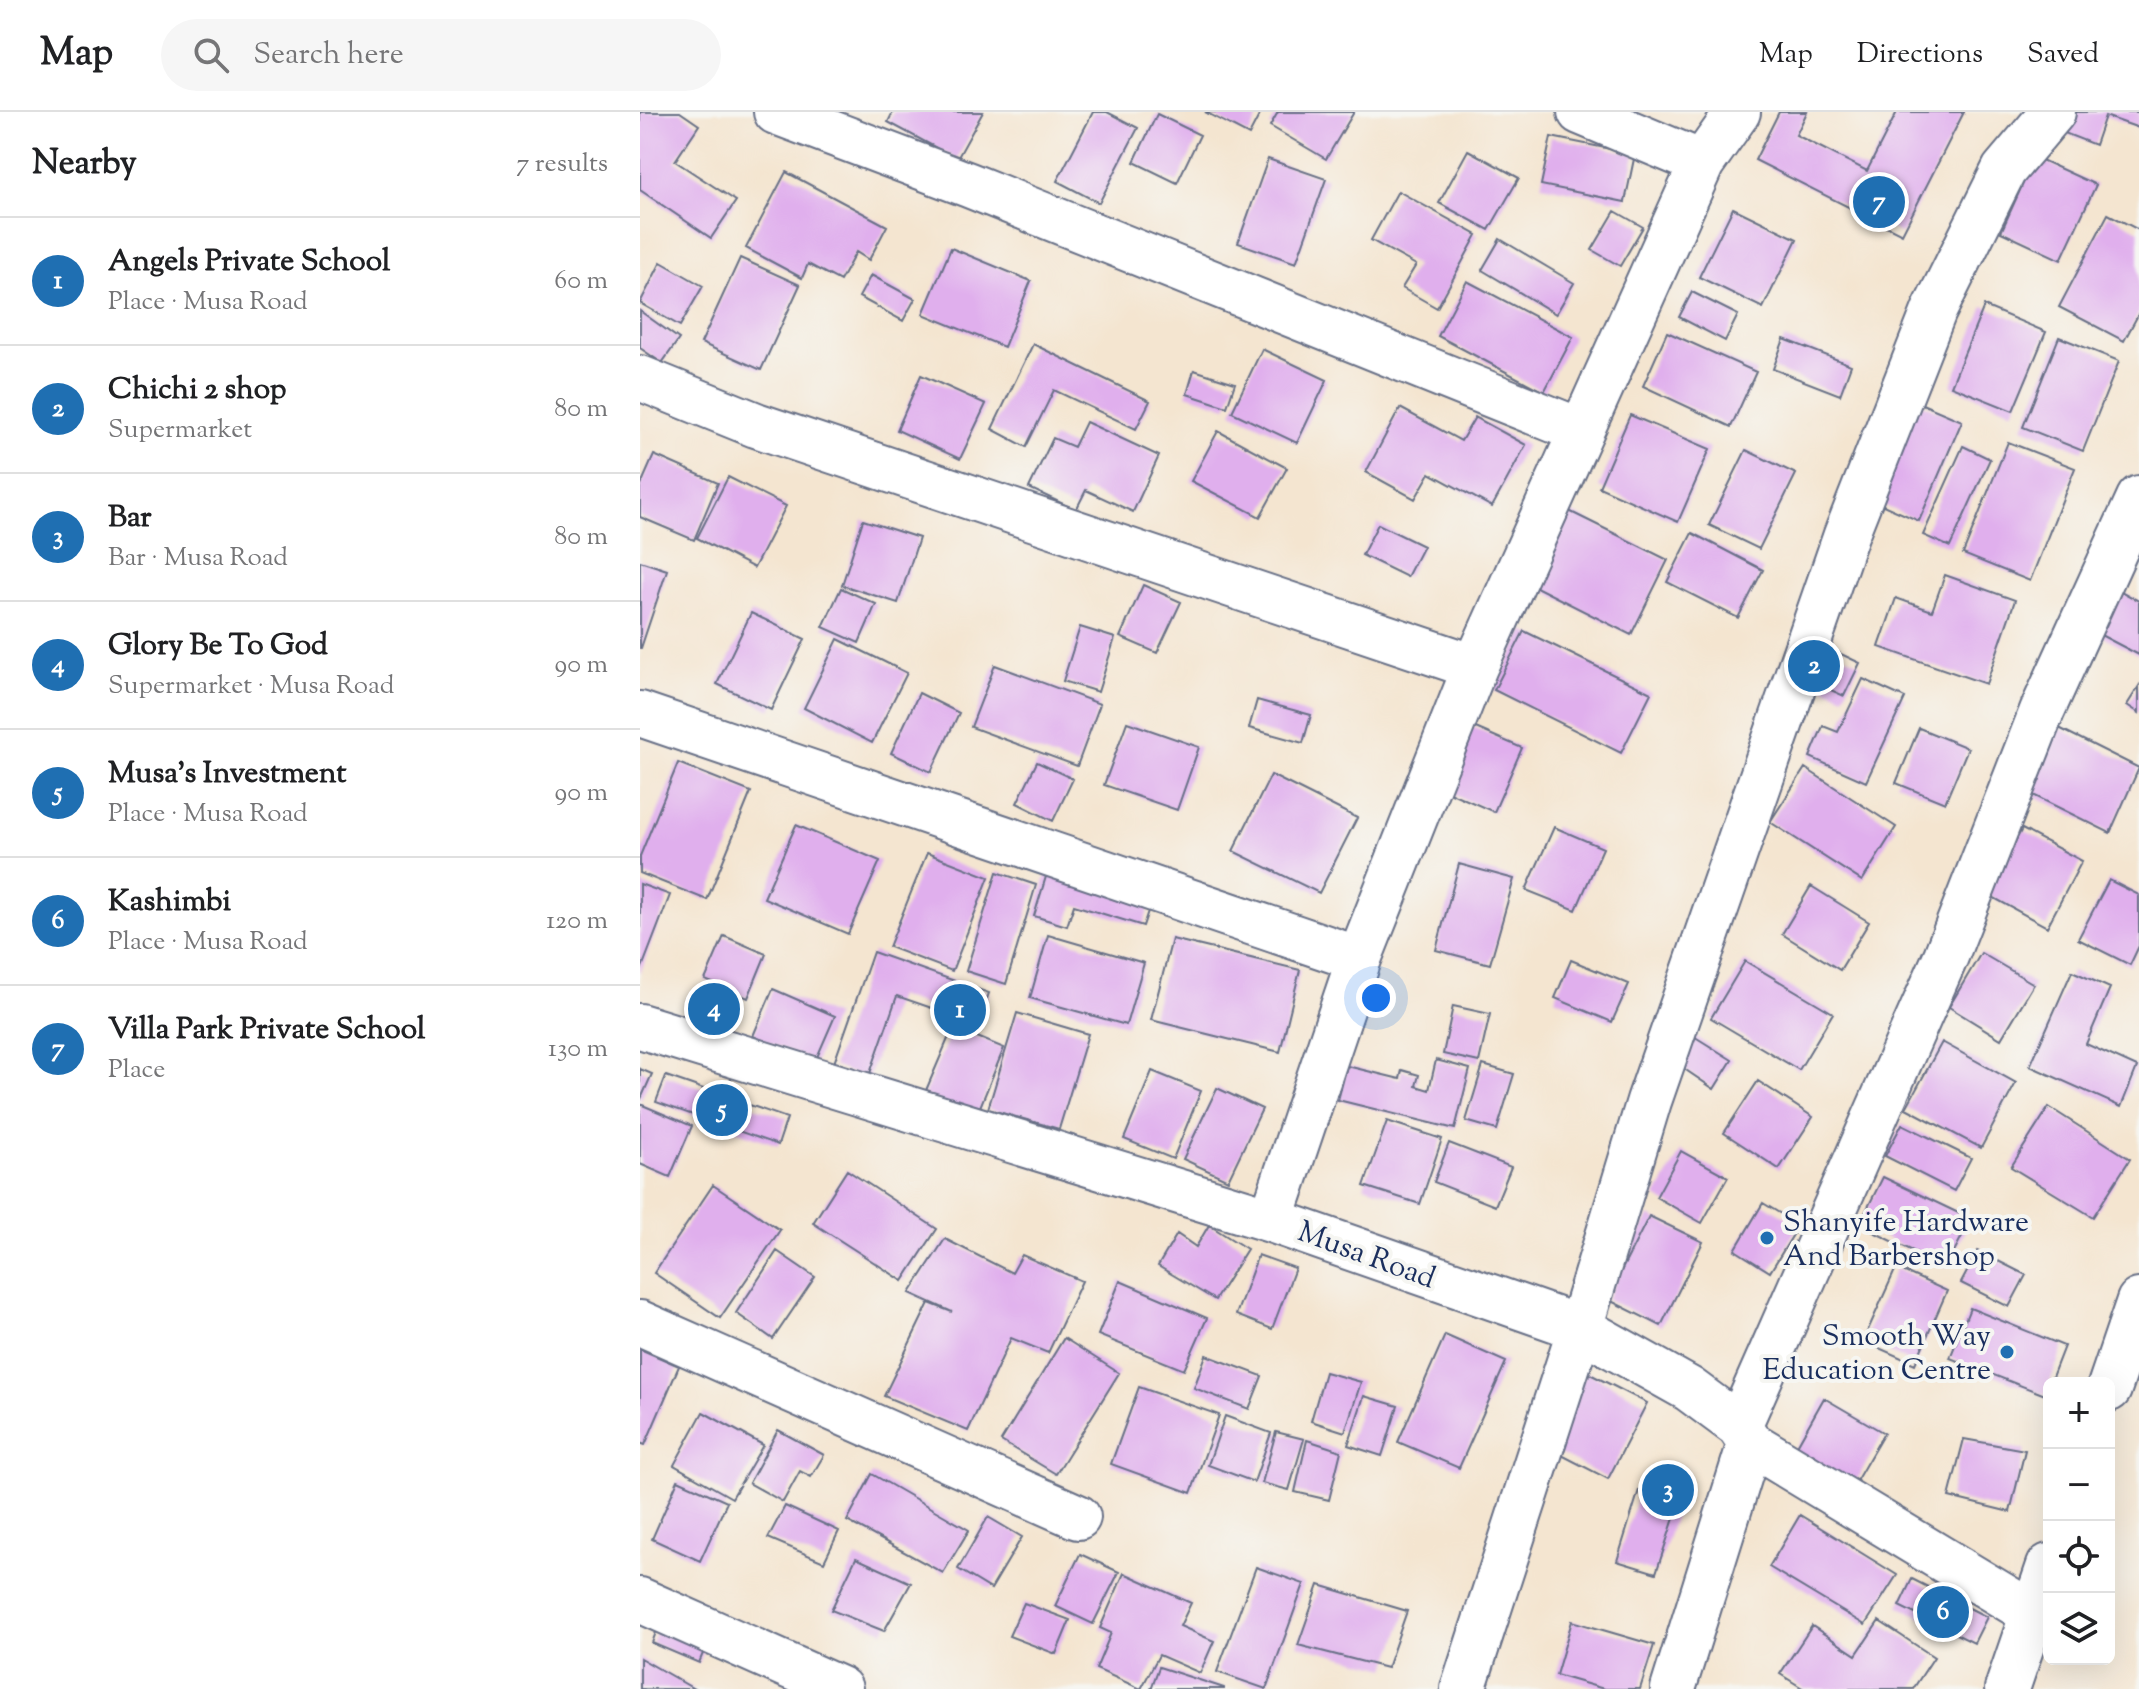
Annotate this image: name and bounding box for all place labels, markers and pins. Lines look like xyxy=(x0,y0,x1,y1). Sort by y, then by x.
pin: 7 xyxy=(1853,172,1905,232)
pin: 2 xyxy=(1788,636,1840,696)
pin: 4 xyxy=(688,979,740,1039)
pin: 1 xyxy=(934,980,986,1040)
pin: 5 xyxy=(696,1080,748,1140)
place label: Shanyife Hardware And Barbershop xyxy=(1783,1202,2029,1279)
marker: Shanyife Hardware And Barbershop xyxy=(1758,1229,1776,1247)
place label: Smooth Way Education Centre xyxy=(1762,1316,1991,1393)
marker: Smooth Way Education Centre xyxy=(1998,1343,2016,1361)
pin: 3 xyxy=(1642,1460,1694,1520)
pin: 6 xyxy=(1917,1582,1969,1642)

